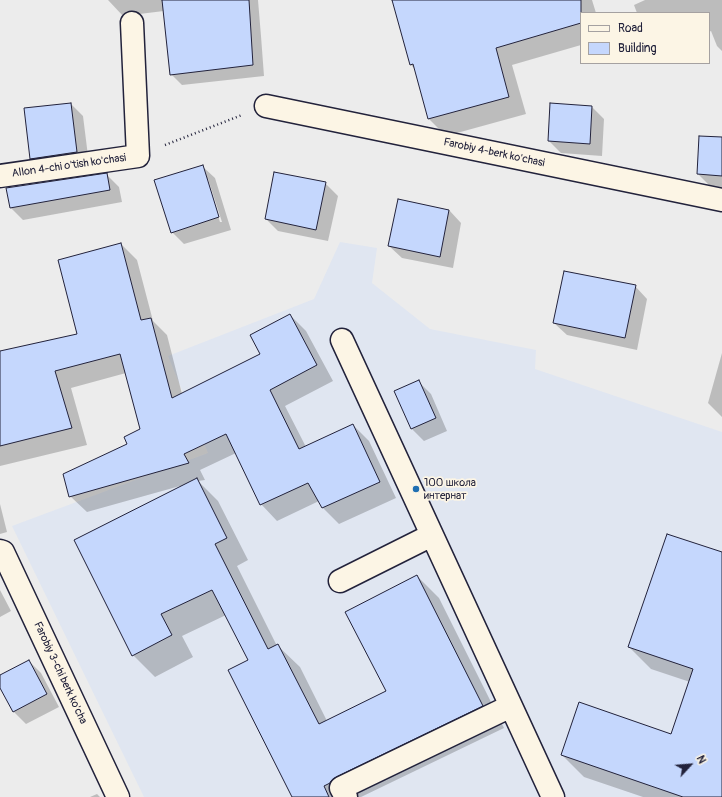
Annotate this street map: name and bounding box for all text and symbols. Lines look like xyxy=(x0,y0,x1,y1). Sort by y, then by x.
legend xyxy=(580,12,710,64)
text: Road xyxy=(618,21,643,36)
text: Building xyxy=(618,41,657,56)
street label: Farobiy 4-berk ko'chasi xyxy=(442,136,546,170)
street label: Allon 4-chi o'tish ko'chasi xyxy=(11,151,127,181)
place label: 100 школа интернат xyxy=(424,476,476,502)
marker: 100 школа интернат xyxy=(411,484,421,494)
street label: Farobiy 3-chi berk ko'cha xyxy=(30,620,90,726)
north arrow xyxy=(670,745,710,785)
text: N xyxy=(694,753,709,766)

